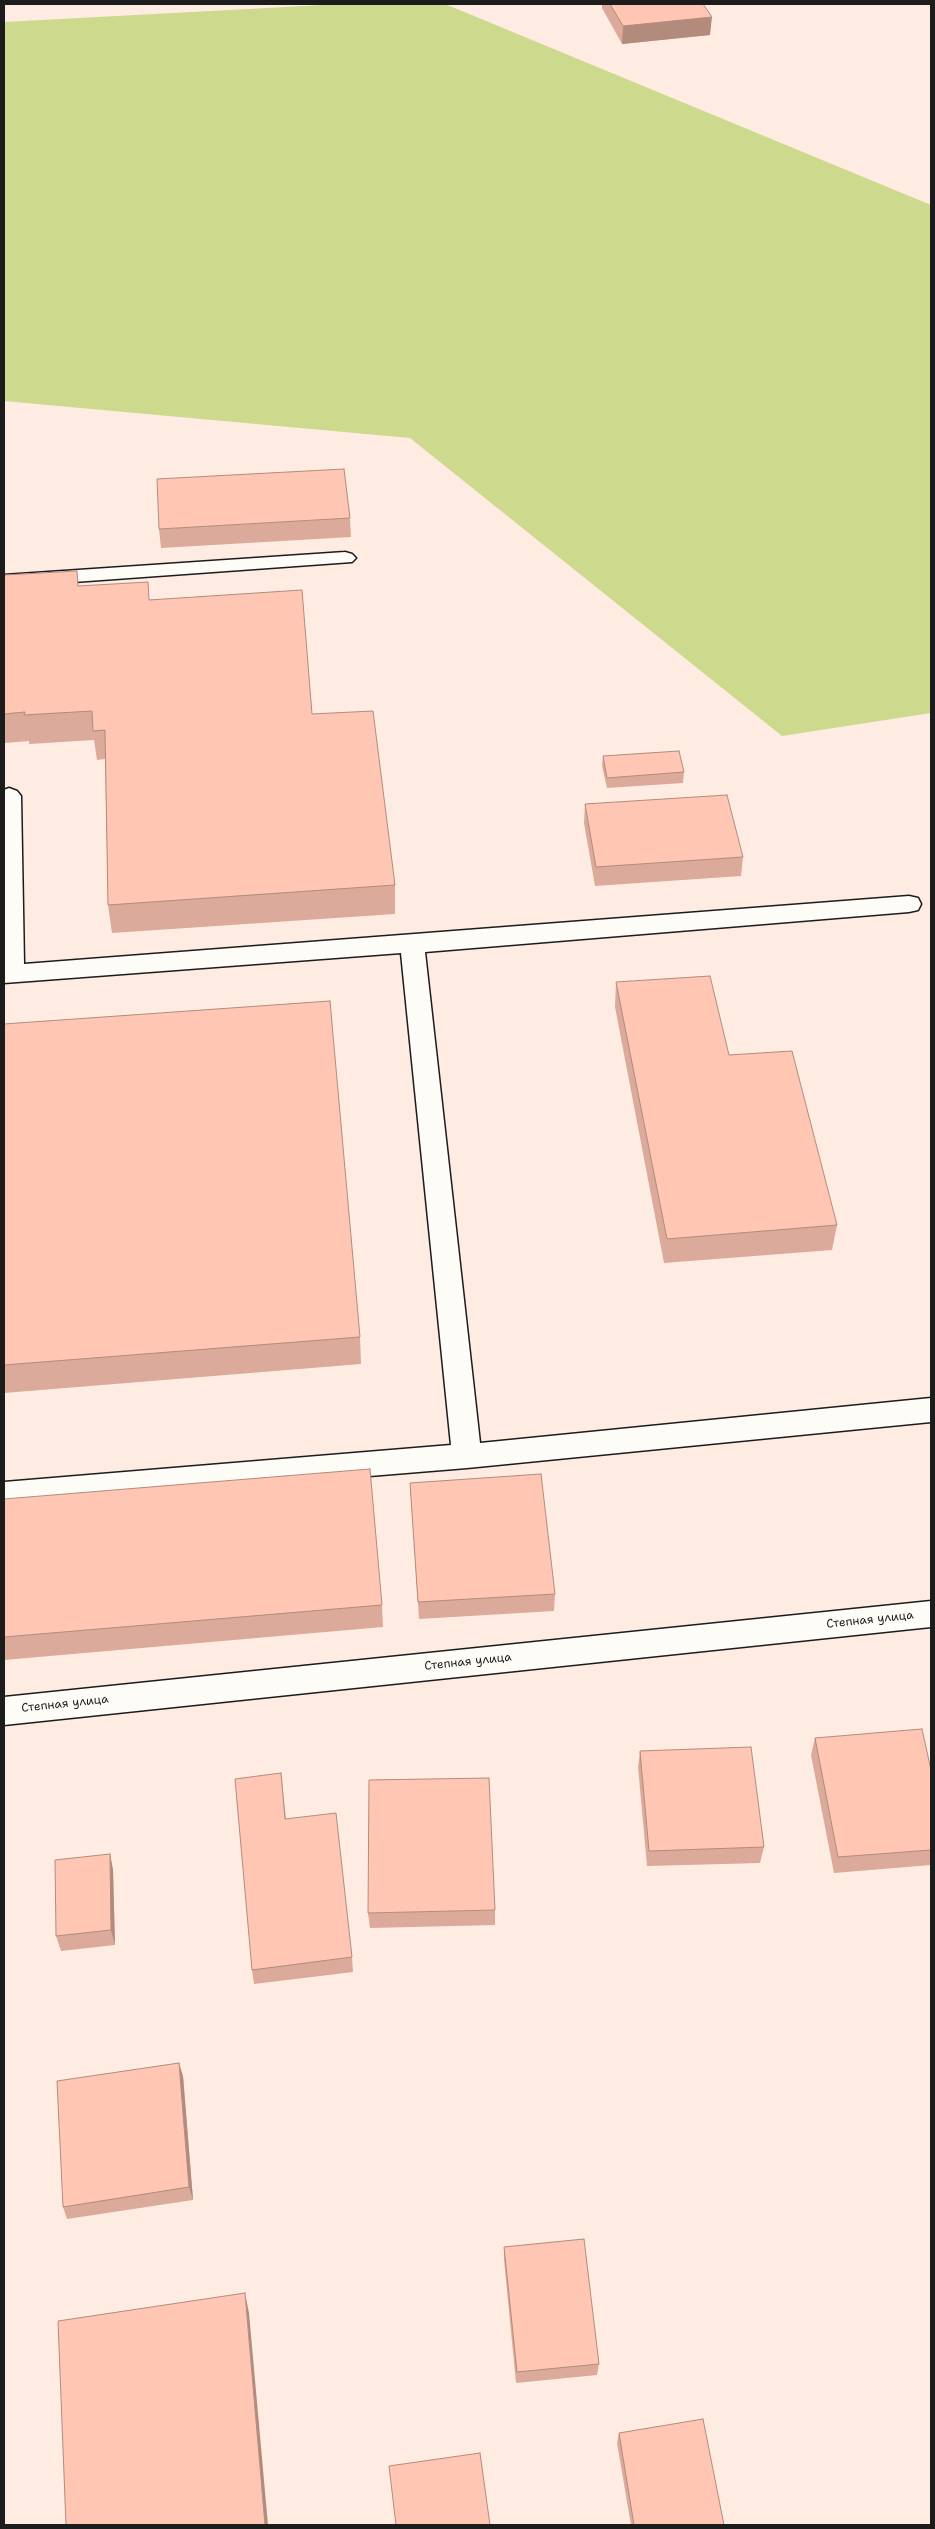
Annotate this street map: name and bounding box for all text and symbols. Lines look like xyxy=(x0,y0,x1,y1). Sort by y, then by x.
street label: Степная улица xyxy=(826,1608,914,1632)
street label: Степная улица xyxy=(424,1650,512,1674)
street label: Степная улица xyxy=(21,1692,109,1716)

